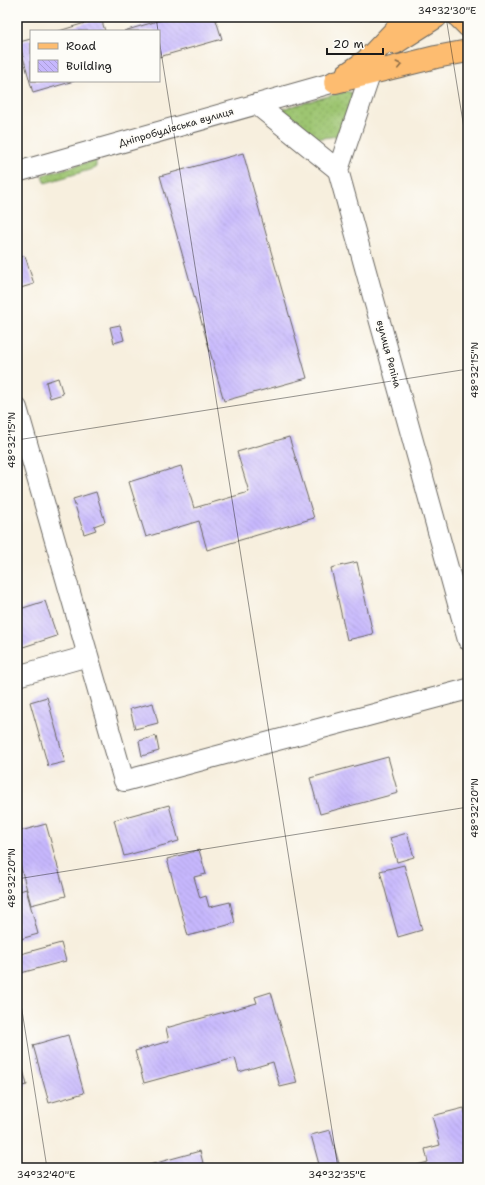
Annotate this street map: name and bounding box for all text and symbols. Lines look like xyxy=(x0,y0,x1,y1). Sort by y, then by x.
text: 34°32'30"E xyxy=(418,4,476,17)
legend xyxy=(30,30,160,82)
scale bar xyxy=(327,30,383,56)
text: 20 m xyxy=(333,36,364,52)
text: Road xyxy=(66,38,97,54)
text: Building xyxy=(66,58,112,74)
one-way arrow xyxy=(396,62,403,70)
street label: Дніпробудівська вулиця xyxy=(117,104,235,150)
street label: вулиця Репіна xyxy=(374,319,404,390)
text: 48°32'15"N xyxy=(468,342,481,398)
text: 48°32'15"N xyxy=(5,412,18,468)
text: 48°32'20"N xyxy=(468,778,481,838)
text: 48°32'20"N xyxy=(5,848,18,908)
text: 34°32'40"E xyxy=(17,1168,75,1181)
text: 34°32'35"E xyxy=(308,1168,366,1181)

